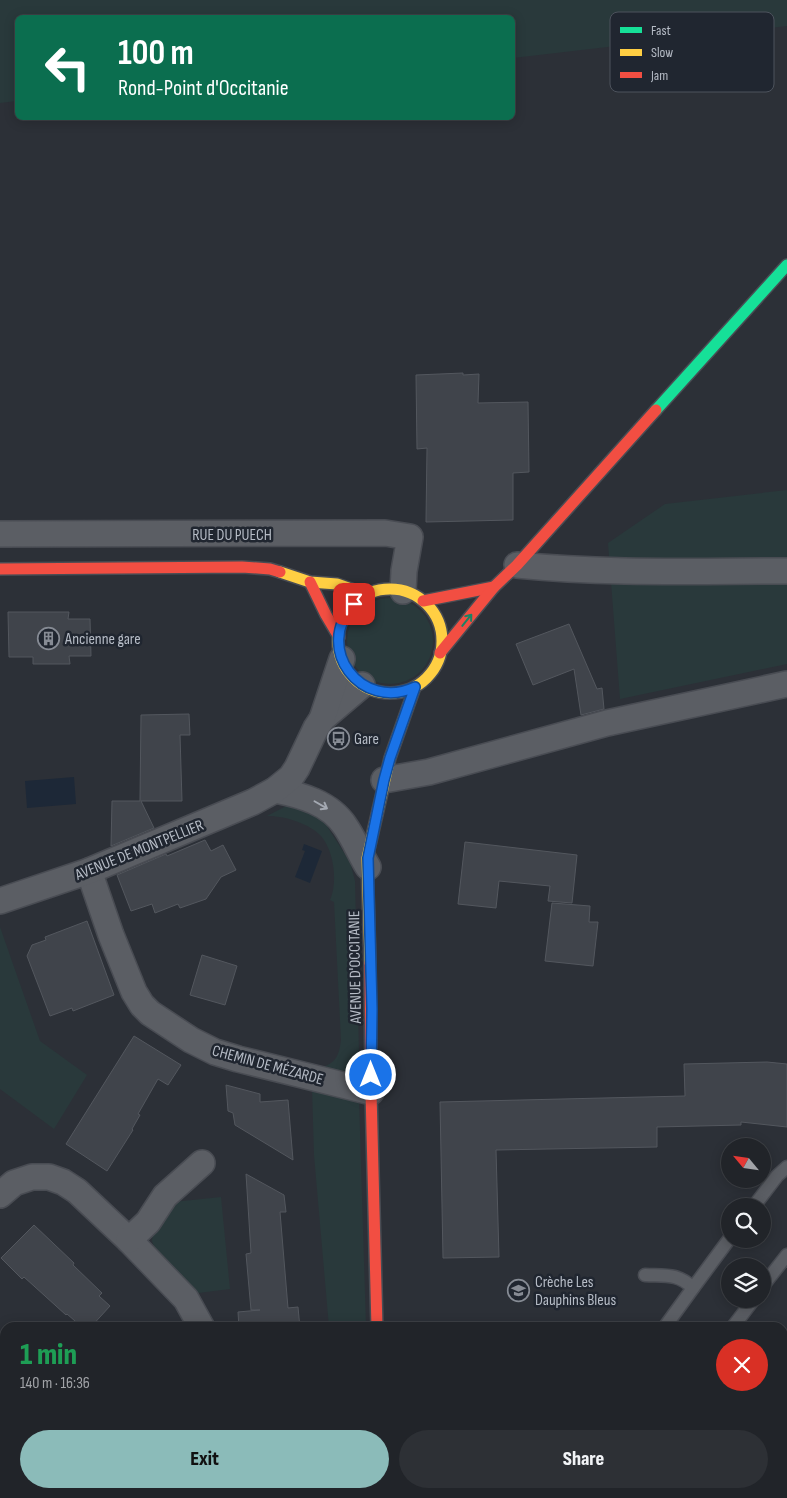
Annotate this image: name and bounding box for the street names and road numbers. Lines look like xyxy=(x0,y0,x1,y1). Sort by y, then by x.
street label: RUE DU PUECH xyxy=(192,526,272,545)
street label: AVENUE DE MONTPELLIER xyxy=(72,816,207,885)
street label: AVENUE D'OCCITANIE xyxy=(345,910,366,1025)
street label: CHEMIN DE MÉZARDE xyxy=(210,1041,325,1089)

